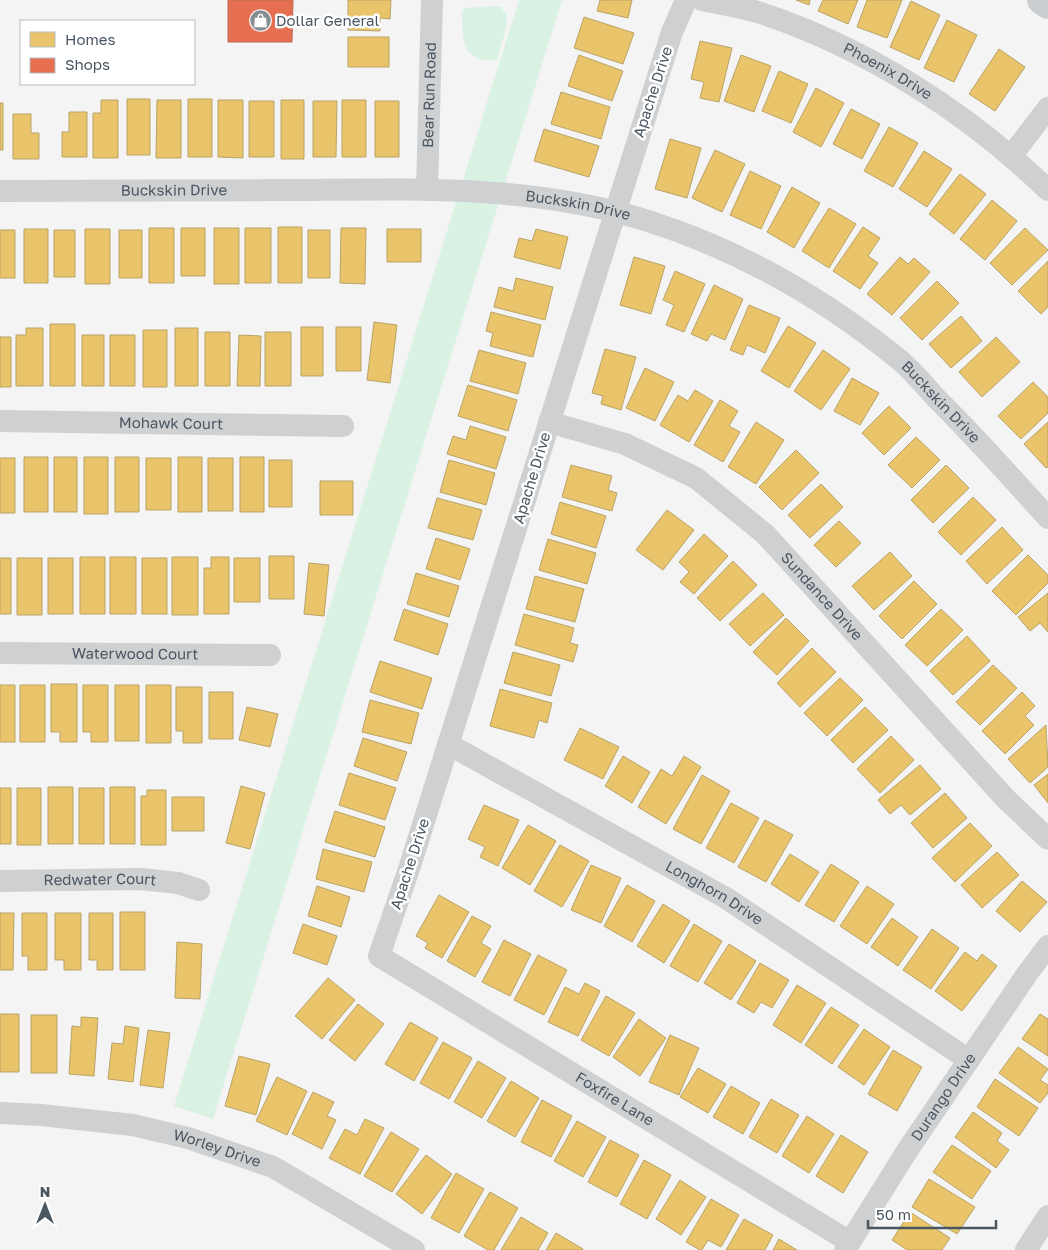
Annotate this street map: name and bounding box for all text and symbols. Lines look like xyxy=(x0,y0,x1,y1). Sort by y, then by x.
shop icon: Dollar General xyxy=(248,9,272,33)
place label: Dollar General xyxy=(276,11,380,29)
legend xyxy=(20,20,195,85)
text: Homes xyxy=(65,30,115,48)
street label: Phoenix Drive xyxy=(841,38,936,103)
street label: Bear Run Road xyxy=(418,42,439,148)
street label: Apache Drive xyxy=(629,44,675,140)
text: Shops xyxy=(65,55,110,73)
street label: Buckskin Drive xyxy=(121,180,227,199)
street label: Buckskin Drive xyxy=(525,186,633,223)
street label: Buckskin Drive xyxy=(898,356,985,446)
street label: Mohawk Court xyxy=(119,413,223,432)
street label: Apache Drive xyxy=(509,429,554,526)
street label: Sundance Drive xyxy=(778,548,867,644)
street label: Waterwood Court xyxy=(72,644,198,662)
street label: Apache Drive xyxy=(386,816,432,912)
street label: Longhorn Drive xyxy=(663,856,767,928)
street label: Redwater Court xyxy=(43,869,157,889)
street label: Durango Drive xyxy=(907,1049,979,1144)
street label: Foxfire Lane xyxy=(573,1068,658,1129)
street label: Worley Drive xyxy=(172,1125,264,1170)
north arrow xyxy=(20,1180,70,1230)
text: N xyxy=(40,1183,50,1200)
scale bar xyxy=(868,1198,996,1230)
text: 50 m xyxy=(876,1205,911,1223)

